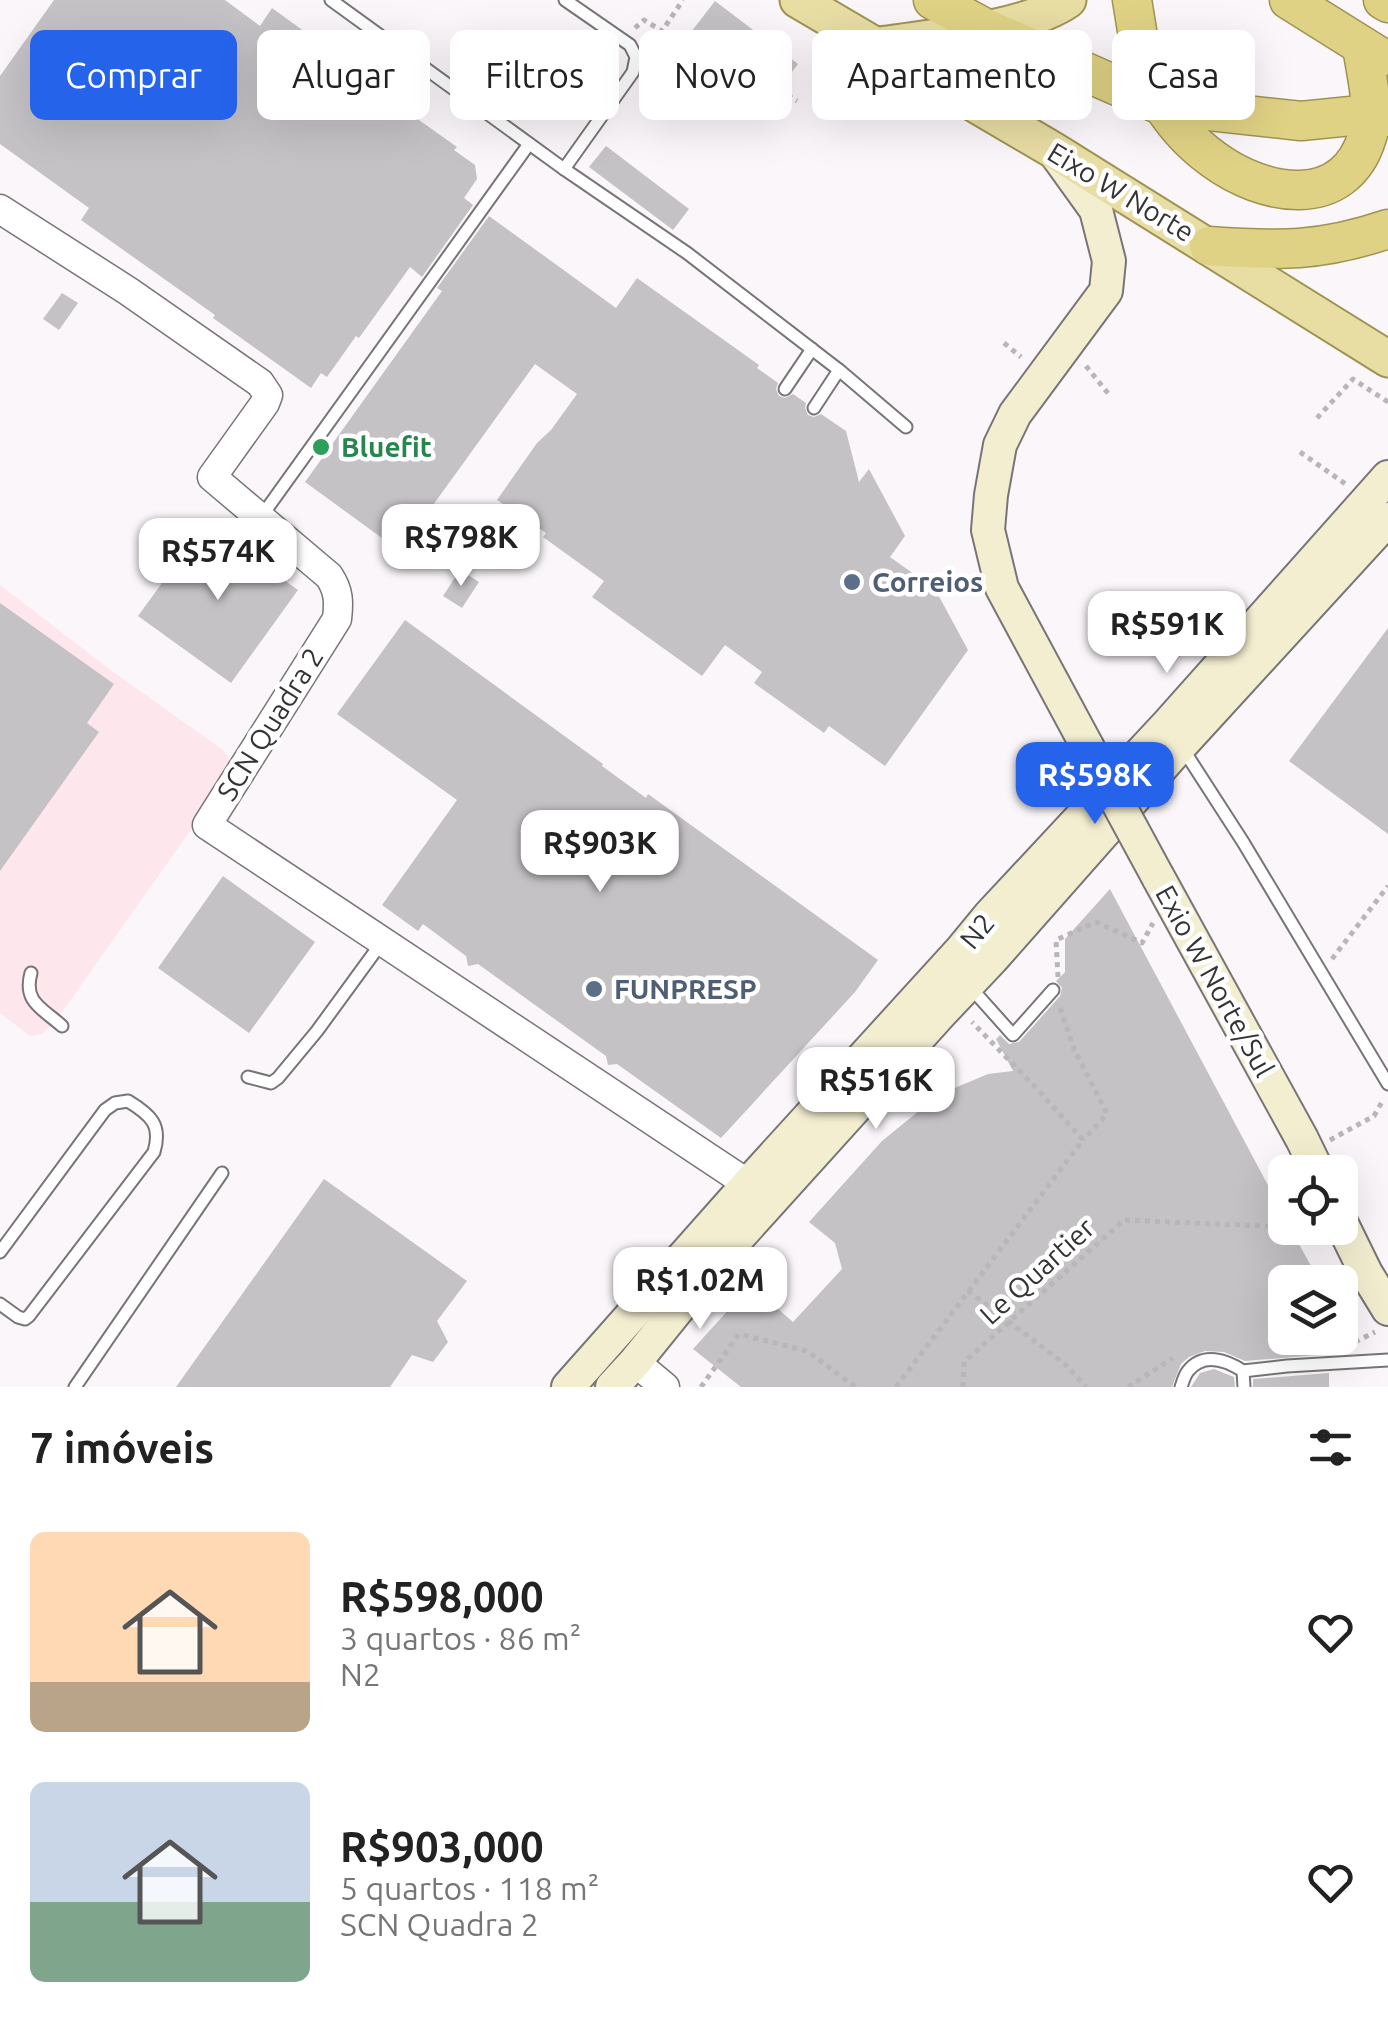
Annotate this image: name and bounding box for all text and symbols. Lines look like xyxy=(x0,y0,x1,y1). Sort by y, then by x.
chip: Comprar xyxy=(30,30,237,120)
chip: Alugar xyxy=(257,30,430,120)
chip: Filtros xyxy=(450,30,619,120)
chip: Novo xyxy=(639,30,792,120)
chip: Apartamento xyxy=(812,30,1092,120)
chip: Casa xyxy=(1112,30,1255,120)
street label: Eixo W Norte xyxy=(1043,136,1200,247)
place label: Bluefit xyxy=(341,431,432,462)
marker: Bluefit xyxy=(310,436,332,458)
pin: R$798K xyxy=(380,504,542,589)
pin: R$574K xyxy=(137,518,299,603)
text: R$798K xyxy=(404,518,518,554)
text: R$574K xyxy=(161,532,275,568)
place label: Correios xyxy=(872,566,983,597)
marker: Correios xyxy=(841,571,863,593)
pin: R$591K xyxy=(1086,591,1248,676)
text: R$591K xyxy=(1110,605,1224,641)
street label: SCN Quadra 2 xyxy=(210,642,329,806)
pin: R$598K xyxy=(1014,742,1176,827)
text: R$598K xyxy=(1038,756,1152,792)
pin: R$903K xyxy=(519,810,681,895)
text: R$903K xyxy=(543,824,657,860)
street label: Exio W Norte/Sul xyxy=(1150,880,1281,1082)
street label: N2 xyxy=(953,907,1000,954)
place label: FUNPRESP xyxy=(614,973,757,1004)
marker: FUNPRESP xyxy=(583,978,605,1000)
pin: R$516K xyxy=(795,1047,957,1132)
text: R$516K xyxy=(819,1061,933,1097)
map controls xyxy=(1268,1155,1358,1355)
button: locate xyxy=(1268,1155,1358,1245)
street label: Le Quartier xyxy=(973,1211,1100,1330)
pin: R$1.02M xyxy=(608,1247,792,1332)
text: R$1.02M xyxy=(635,1261,765,1297)
button: layers xyxy=(1268,1265,1358,1355)
icon: filters xyxy=(1303,1420,1358,1475)
text: 7 imóveis xyxy=(30,1424,214,1471)
icon: home xyxy=(110,1572,230,1692)
text: R$598,000 xyxy=(340,1573,544,1620)
icon: heart xyxy=(1303,1605,1358,1660)
text: 3 quartos · 86 m² xyxy=(340,1620,581,1656)
text: N2 xyxy=(340,1656,381,1692)
icon: home xyxy=(110,1822,230,1942)
text: R$903,000 xyxy=(340,1823,544,1870)
icon: heart xyxy=(1303,1855,1358,1910)
text: 5 quartos · 118 m² xyxy=(340,1870,599,1906)
text: SCN Quadra 2 xyxy=(340,1906,539,1942)

